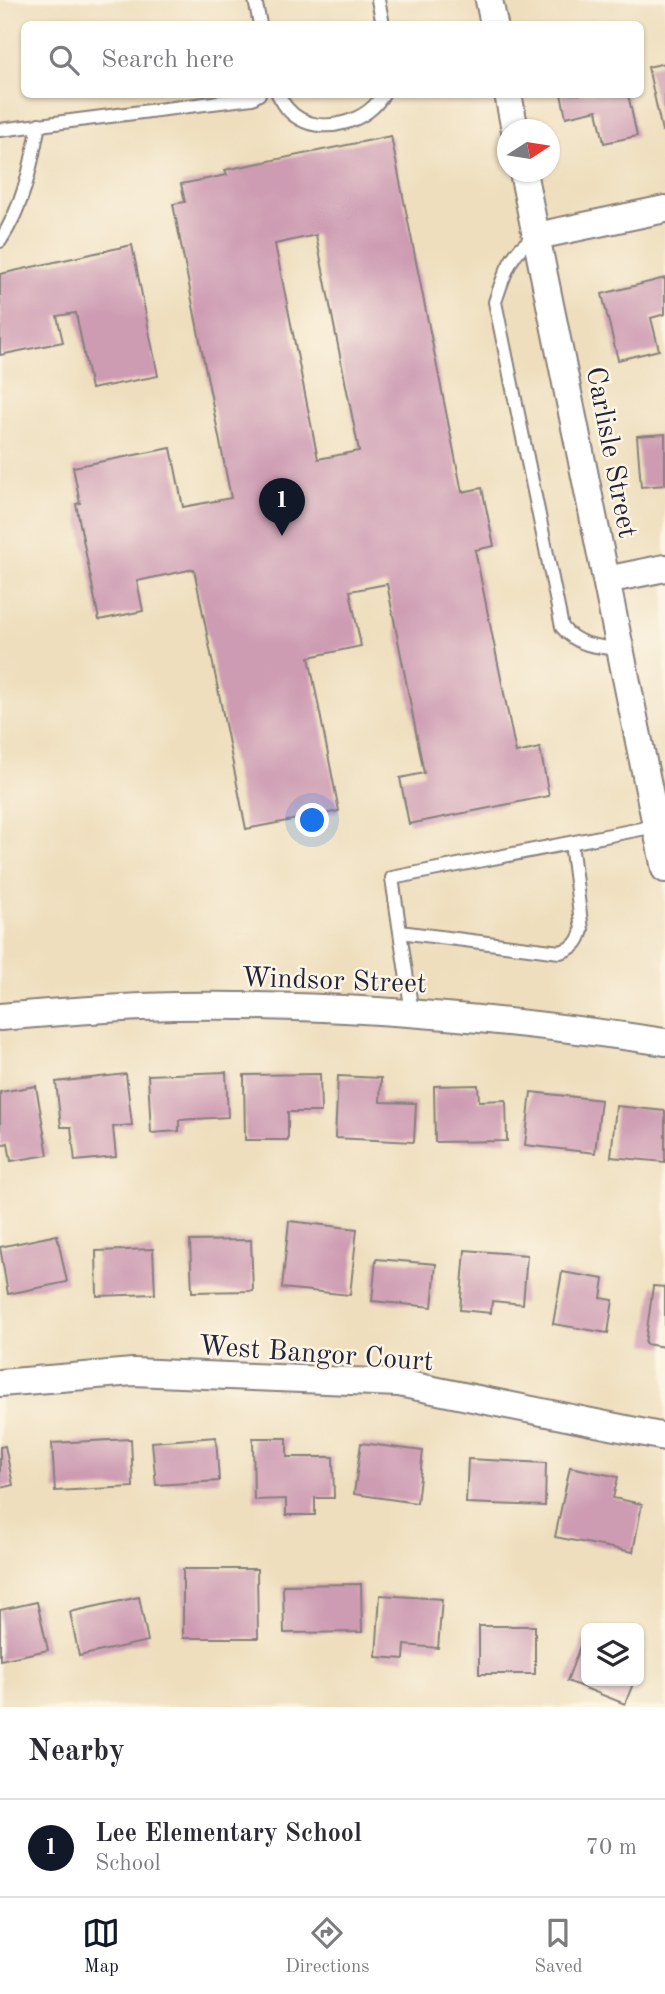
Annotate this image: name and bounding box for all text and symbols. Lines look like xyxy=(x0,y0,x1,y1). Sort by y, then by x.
search box xyxy=(21,21,644,98)
icon: search xyxy=(45,41,83,79)
text: Search here xyxy=(101,47,234,73)
north arrow xyxy=(497,119,560,182)
street label: Carlisle Street xyxy=(580,365,640,541)
pin: 1 xyxy=(259,478,305,536)
your location xyxy=(295,803,329,837)
street label: Windsor Street xyxy=(241,965,427,999)
street label: West Bangor Court xyxy=(197,1333,434,1377)
map controls xyxy=(581,1623,644,1686)
button: layers xyxy=(581,1623,644,1686)
text: Nearby xyxy=(28,1737,125,1767)
text: Lee Elementary School xyxy=(95,1821,362,1847)
text: 1 xyxy=(44,1836,58,1859)
text: 70 m xyxy=(586,1836,637,1859)
text: School xyxy=(95,1852,161,1875)
tab: Map xyxy=(82,1914,120,1979)
tab: Directions xyxy=(285,1914,370,1979)
tab: Saved xyxy=(534,1914,583,1979)

